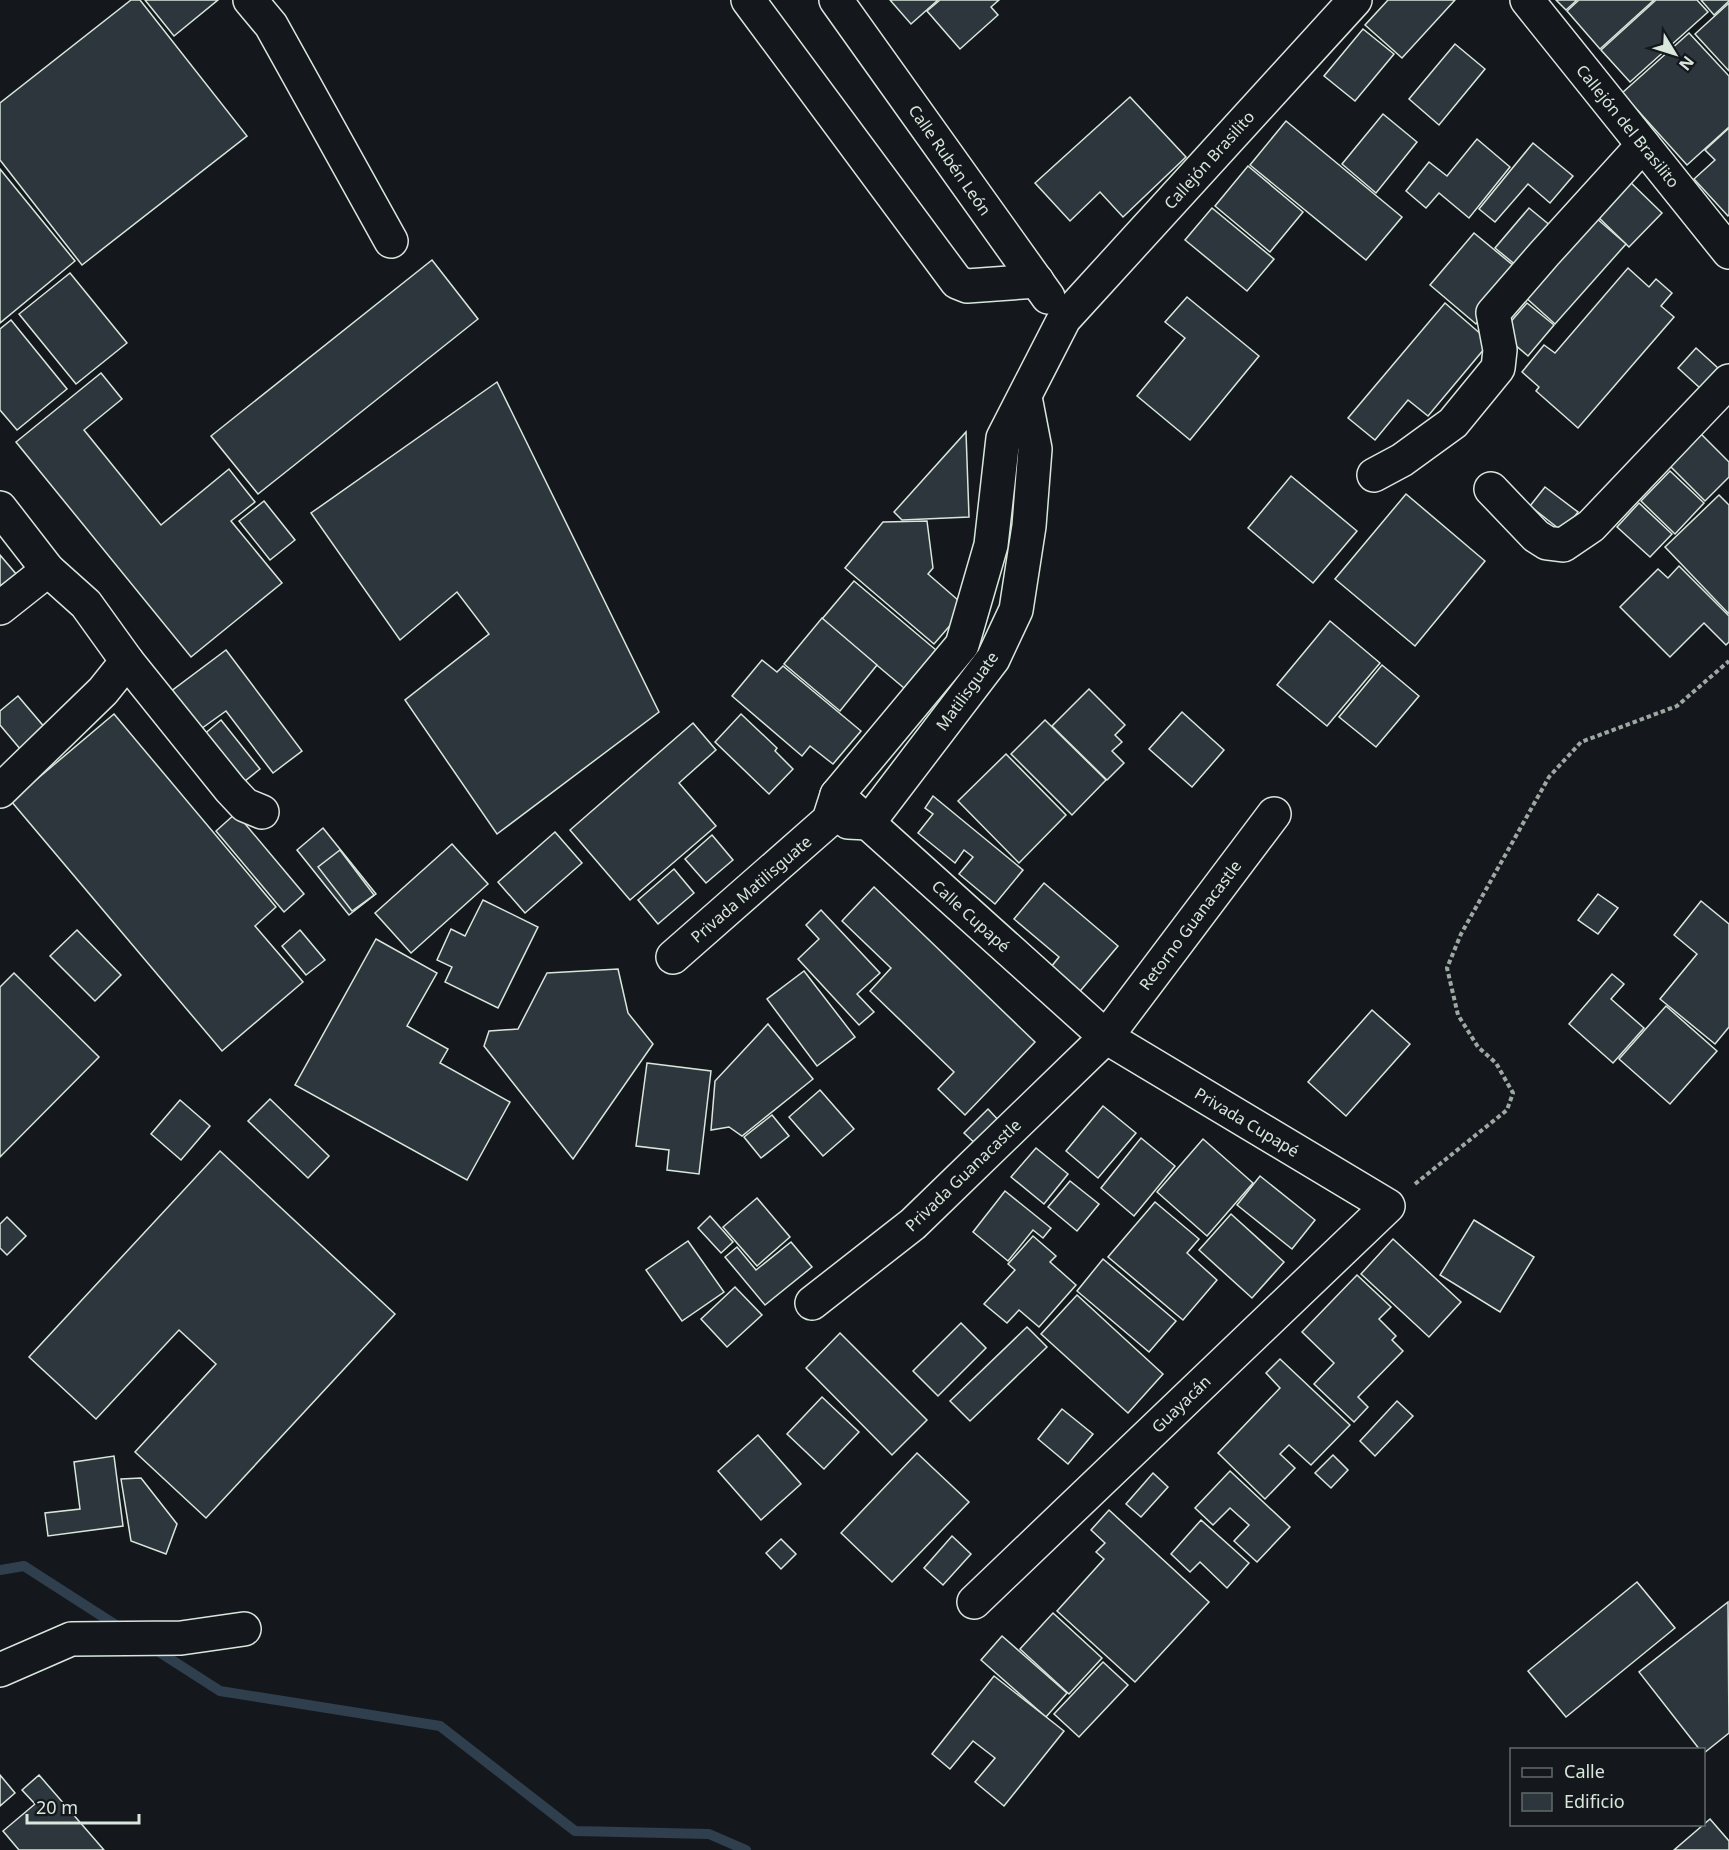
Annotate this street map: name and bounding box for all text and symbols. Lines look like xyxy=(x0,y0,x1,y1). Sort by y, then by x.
north arrow xyxy=(1645,24,1705,84)
text: N xyxy=(1674,51,1699,75)
street label: Callejón del Brasilito xyxy=(1571,60,1685,192)
street label: Calle Rubén León xyxy=(904,100,996,220)
street label: Callejón Brasilito xyxy=(1159,106,1259,214)
street label: Matilisguate xyxy=(931,647,1003,735)
street label: Privada Matilisguate xyxy=(686,830,816,948)
street label: Retorno Guanacastle xyxy=(1134,856,1246,994)
street label: Calle Cupapé xyxy=(927,875,1015,957)
street label: Privada Cupapé xyxy=(1191,1082,1303,1162)
street label: Privada Guanacastle xyxy=(900,1114,1026,1236)
street label: Guayacán xyxy=(1147,1370,1215,1438)
legend xyxy=(1510,1748,1705,1826)
text: Calle xyxy=(1564,1759,1605,1783)
scale bar xyxy=(27,1787,140,1825)
text: Edificio xyxy=(1564,1789,1625,1813)
text: 20 m xyxy=(36,1795,78,1819)

